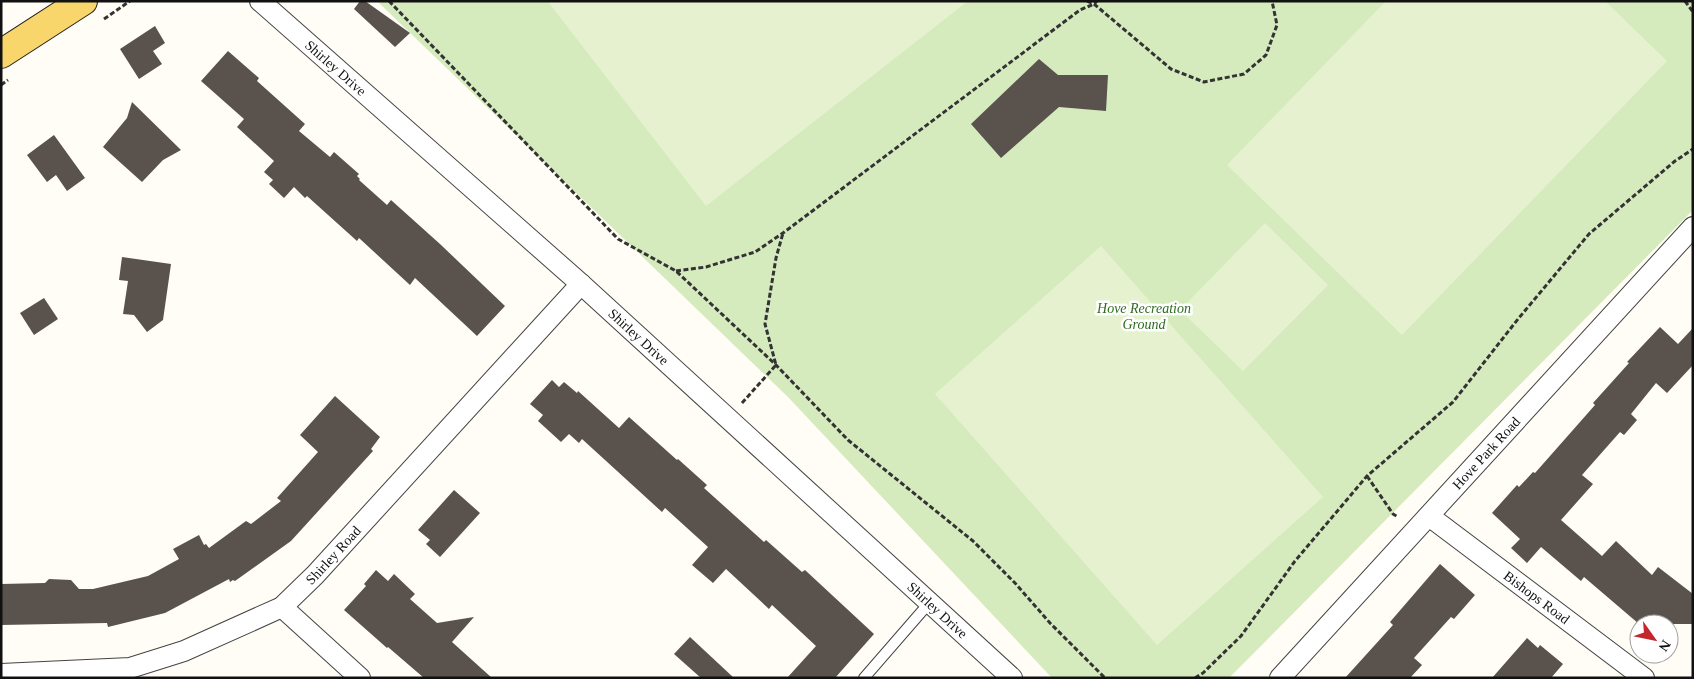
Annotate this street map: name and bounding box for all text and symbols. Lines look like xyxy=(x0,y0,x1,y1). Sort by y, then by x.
street label: Shirley Drive xyxy=(302,37,369,99)
park label: Hove Recreation Ground xyxy=(1096,301,1191,332)
street label: Shirley Drive xyxy=(605,306,671,368)
street label: Hove Park Road xyxy=(1450,414,1523,493)
street label: Shirley Road xyxy=(303,523,364,588)
street label: Bishops Road xyxy=(1501,568,1572,627)
street label: Shirley Drive xyxy=(904,579,970,641)
north arrow xyxy=(1629,614,1679,664)
text: N xyxy=(1655,637,1674,654)

